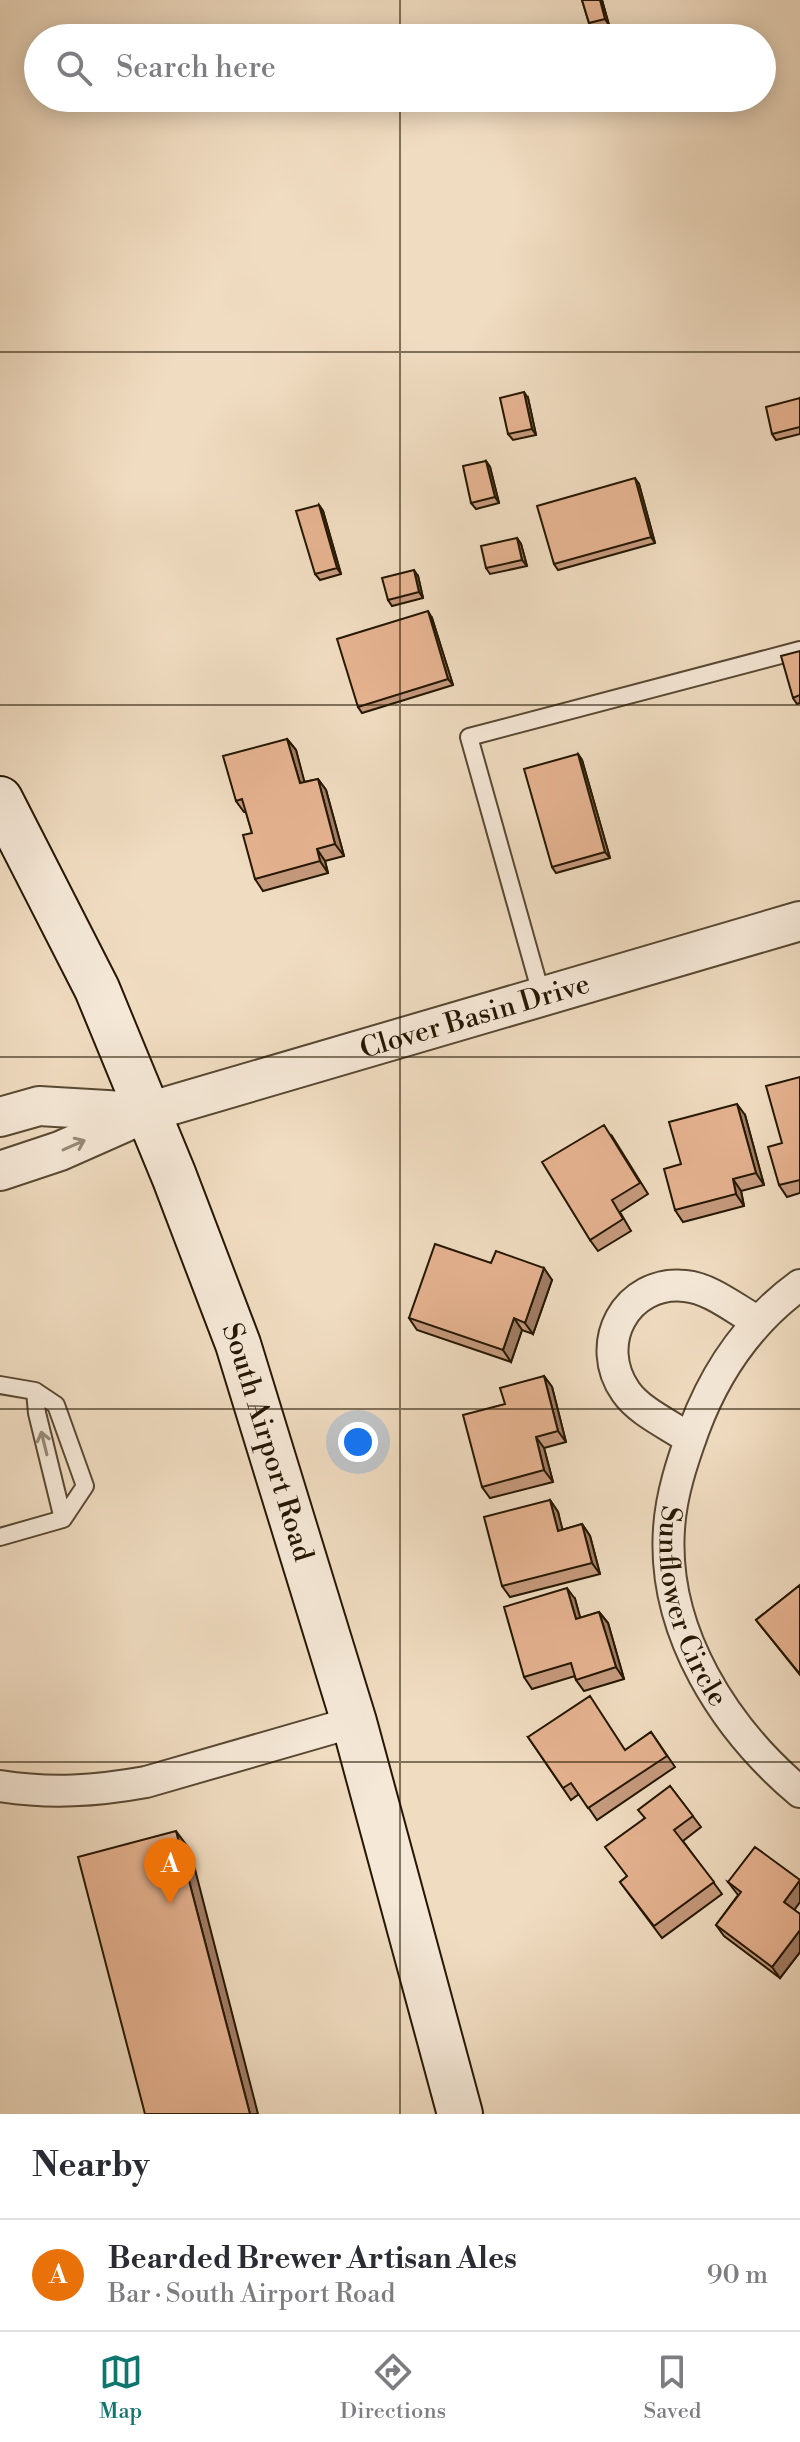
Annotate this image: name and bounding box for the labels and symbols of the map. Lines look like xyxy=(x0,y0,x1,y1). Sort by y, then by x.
street label: Clover Basin Drive xyxy=(356,966,594,1066)
one-way arrow xyxy=(61,1137,85,1152)
street label: South Airport Road xyxy=(214,1318,321,1566)
your location xyxy=(338,1422,378,1462)
one-way arrow xyxy=(36,1431,51,1457)
street label: Sunflower Circle xyxy=(651,1504,735,1713)
pin: A xyxy=(144,1838,196,1904)

